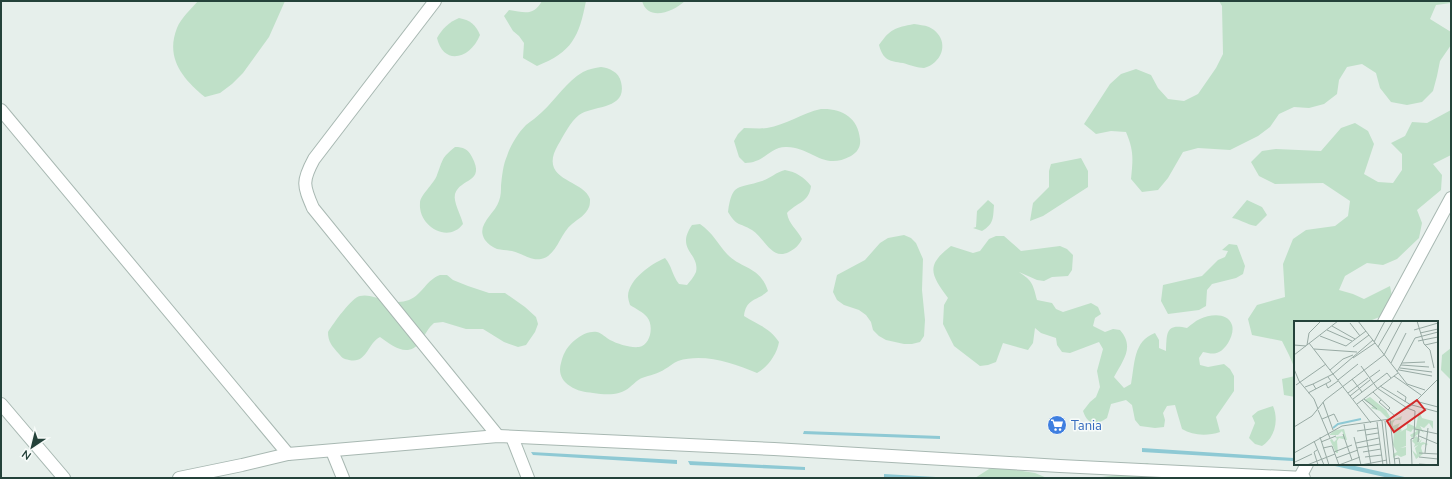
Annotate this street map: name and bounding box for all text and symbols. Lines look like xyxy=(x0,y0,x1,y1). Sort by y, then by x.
inset map xyxy=(1294,321,1438,465)
supermarket icon: Tania xyxy=(1046,414,1068,436)
place label: Tania xyxy=(1071,417,1102,435)
north arrow xyxy=(12,427,52,467)
text: N xyxy=(19,446,34,463)

